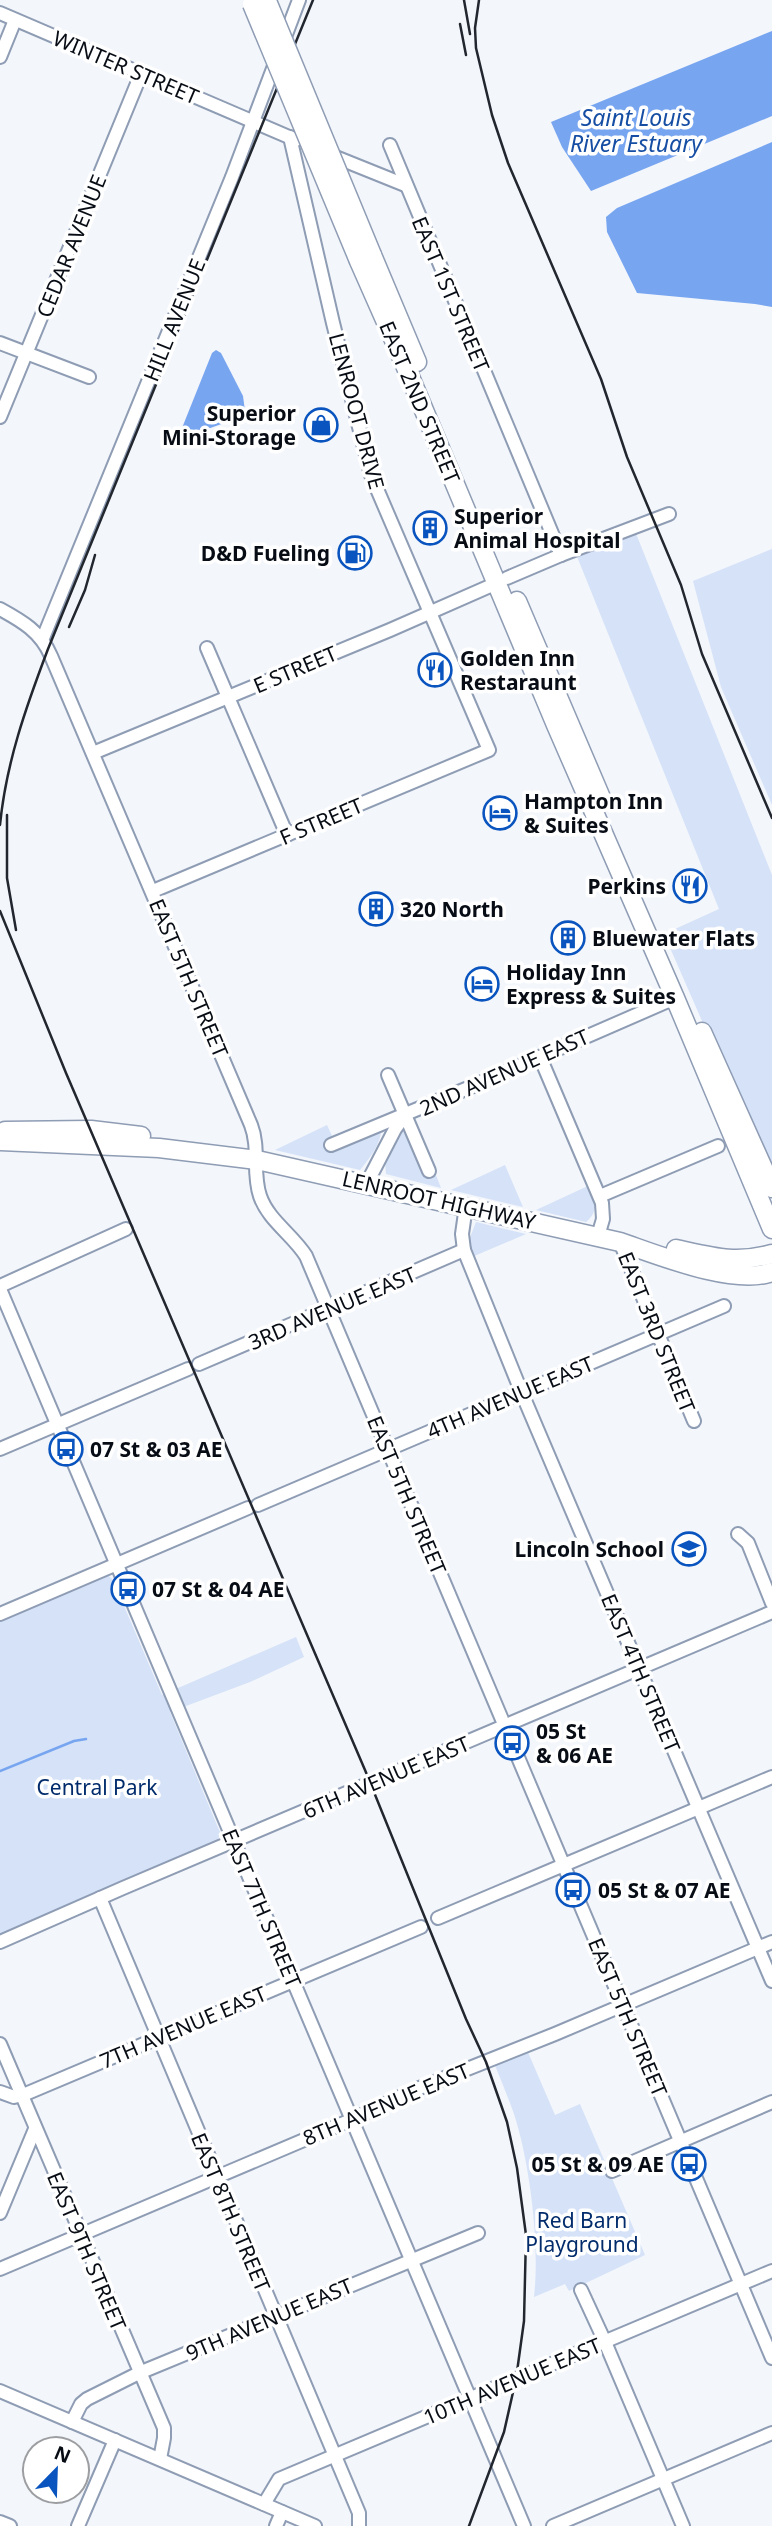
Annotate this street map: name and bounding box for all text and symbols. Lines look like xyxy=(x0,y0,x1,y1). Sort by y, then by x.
street label: WINTER STREET xyxy=(49,24,203,110)
water label: Saint Louis River Estuary xyxy=(570,101,703,159)
street label: CEDAR AVENUE xyxy=(30,170,112,322)
street label: EAST 1ST STREET xyxy=(406,212,496,376)
street label: HILL AVENUE xyxy=(137,254,211,386)
street label: EAST 2ND STREET xyxy=(373,317,467,488)
street label: LENROOT DRIVE xyxy=(323,330,391,492)
place label: Superior Mini-Storage xyxy=(162,399,297,451)
shop icon: Superior Mini-Storage xyxy=(302,406,340,444)
place label: Superior Animal Hospital xyxy=(454,502,620,554)
building icon: Superior Animal Hospital xyxy=(411,509,449,547)
fuel station icon: D&D Fueling xyxy=(336,534,374,572)
place label: D&D Fueling xyxy=(201,539,330,567)
street label: E STREET xyxy=(249,639,341,699)
place label: Golden Inn Restaraunt xyxy=(460,644,577,696)
restaurant icon: Golden Inn Restaraunt xyxy=(416,651,454,689)
place label: Hampton Inn & Suites xyxy=(524,787,663,839)
street label: F STREET xyxy=(275,791,367,851)
hotel icon: Hampton Inn & Suites xyxy=(481,794,519,832)
restaurant icon: Perkins xyxy=(671,867,709,905)
place label: Perkins xyxy=(588,872,666,900)
building icon: 320 North xyxy=(357,890,395,928)
street label: EAST 5TH STREET xyxy=(143,894,235,1062)
place label: 320 North xyxy=(400,895,504,923)
building icon: Bluewater Flats xyxy=(549,919,587,957)
place label: Bluewater Flats xyxy=(592,924,755,952)
place label: Holiday Inn Express & Suites xyxy=(506,958,676,1010)
hotel icon: Holiday Inn Express & Suites xyxy=(463,965,501,1003)
street label: 2ND AVENUE EAST xyxy=(415,1022,593,1122)
street label: LENROOT HIGHWAY xyxy=(340,1164,538,1236)
street label: EAST 3RD STREET xyxy=(612,1248,702,1417)
street label: 3RD AVENUE EAST xyxy=(244,1260,420,1356)
street label: 4TH AVENUE EAST xyxy=(422,1349,598,1445)
street label: EAST 5TH STREET xyxy=(361,1411,453,1579)
bus stop icon: 07 St & 03 AE xyxy=(47,1430,85,1468)
place label: 07 St & 03 AE xyxy=(90,1435,223,1463)
school or university icon: Lincoln School xyxy=(670,1530,708,1568)
place label: Lincoln School xyxy=(514,1535,664,1563)
bus stop icon: 07 St & 04 AE xyxy=(109,1570,147,1608)
place label: 07 St & 04 AE xyxy=(152,1575,285,1603)
street label: EAST 4TH STREET xyxy=(595,1589,687,1757)
place label: 05 St & 06 AE xyxy=(536,1717,613,1769)
bus stop icon: 05 St & 06 AE xyxy=(493,1724,531,1762)
street label: 6TH AVENUE EAST xyxy=(298,1729,474,1825)
park label: Central Park xyxy=(37,1773,158,1801)
street label: EAST 7TH STREET xyxy=(216,1824,308,1992)
bus stop icon: 05 St & 07 AE xyxy=(554,1871,592,1909)
place label: 05 St & 07 AE xyxy=(598,1876,731,1904)
street label: EAST 5TH STREET xyxy=(582,1933,674,2101)
street label: 7TH AVENUE EAST xyxy=(95,1979,271,2075)
street label: 8TH AVENUE EAST xyxy=(298,2056,474,2152)
street label: EAST 8TH STREET xyxy=(185,2128,277,2296)
bus stop icon: 05 St & 09 AE xyxy=(670,2145,708,2183)
place label: 05 St & 09 AE xyxy=(531,2150,664,2178)
street label: EAST 9TH STREET xyxy=(41,2167,133,2335)
park label: Red Barn Playground xyxy=(525,2206,639,2258)
street label: 9TH AVENUE EAST xyxy=(181,2271,357,2367)
street label: 10TH AVENUE EAST xyxy=(419,2331,605,2431)
north arrow xyxy=(21,2435,91,2505)
text: N xyxy=(50,2439,75,2469)

